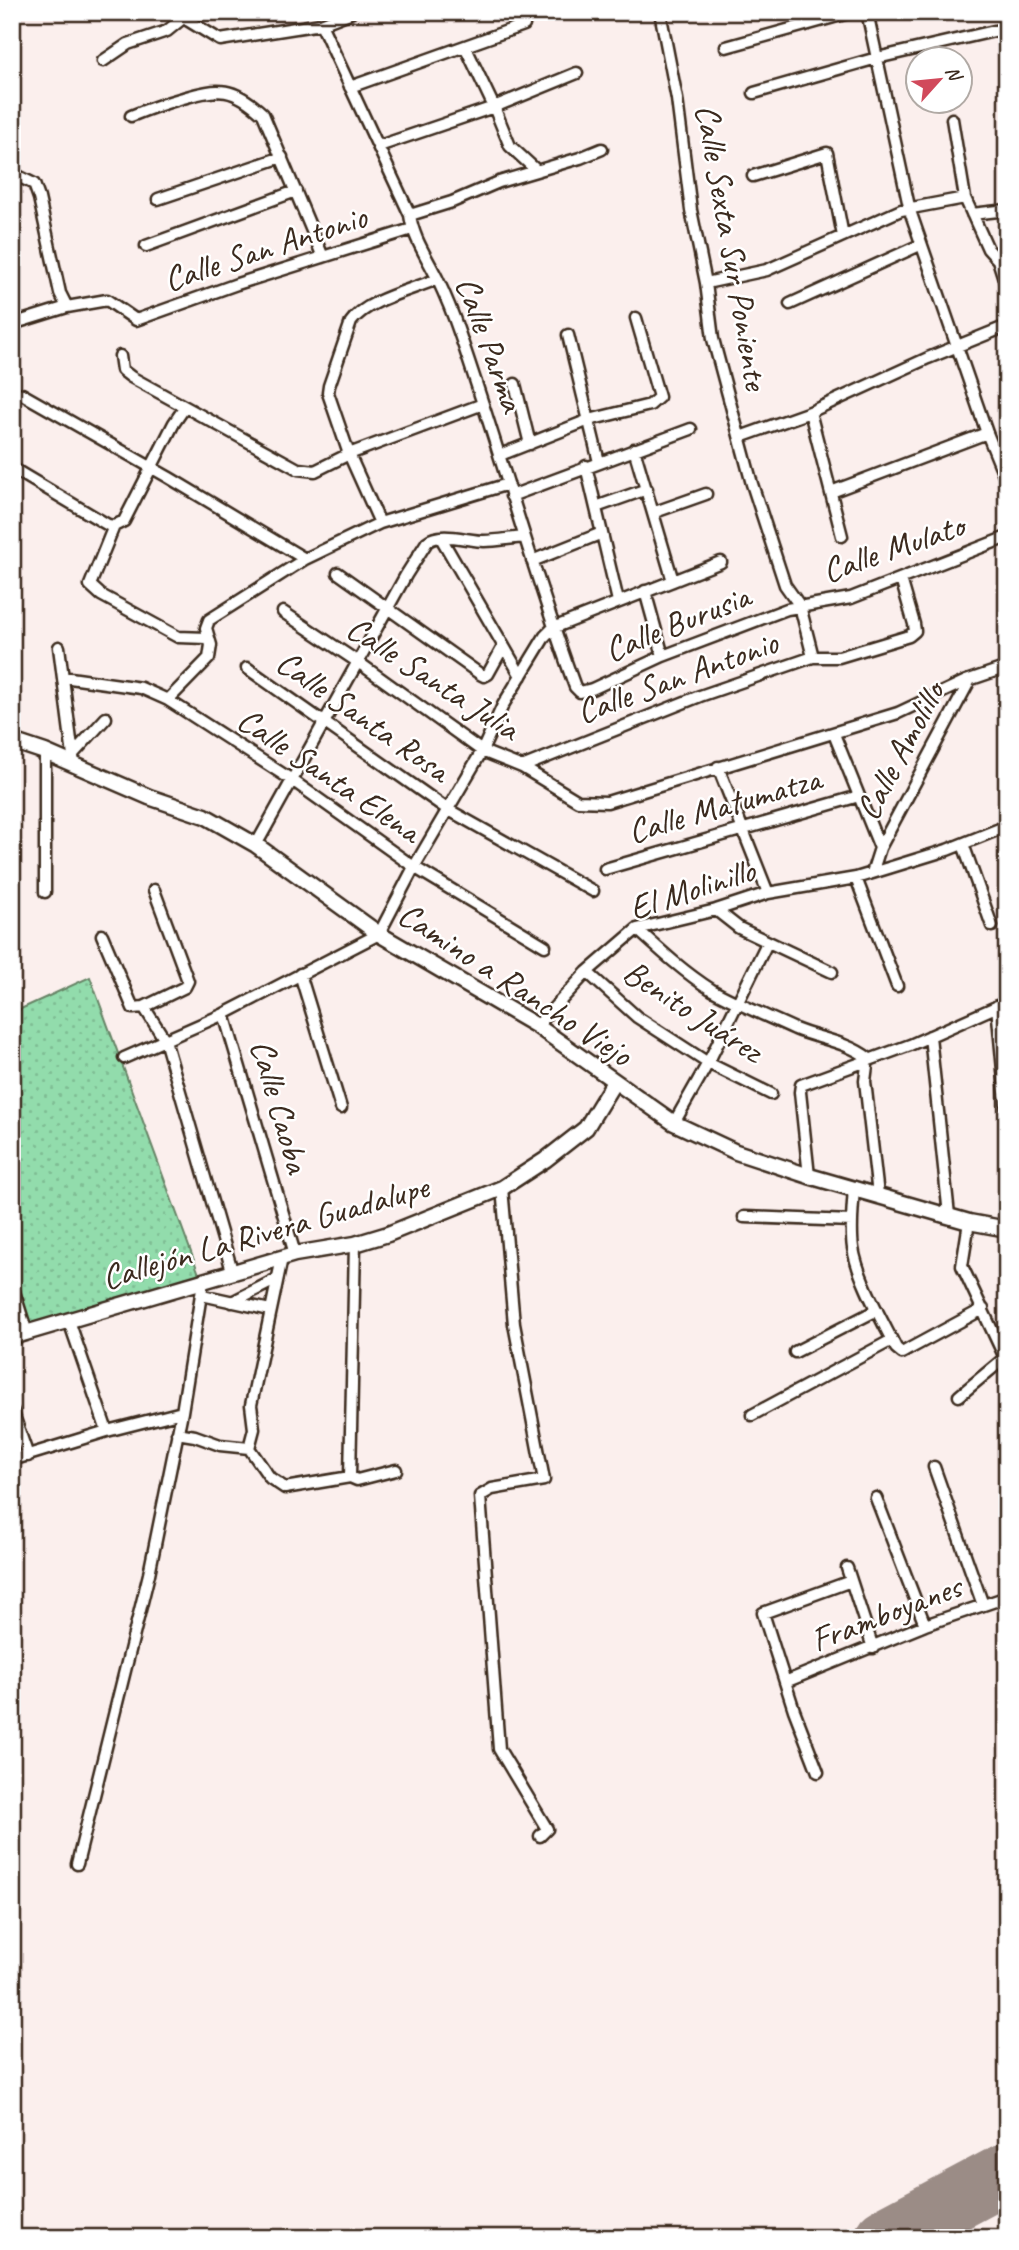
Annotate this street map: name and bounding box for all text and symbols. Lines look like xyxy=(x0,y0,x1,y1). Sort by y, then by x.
north arrow xyxy=(904,46,974,116)
text: N xyxy=(940,62,968,86)
street label: Calle Sexta Sur Poniente xyxy=(685,101,780,396)
street label: Calle San Antonio xyxy=(158,194,374,302)
street label: Calle Parma xyxy=(445,270,536,420)
street label: Calle Mulato xyxy=(816,502,973,593)
street label: Calle Burusia xyxy=(598,573,759,672)
street label: Calle Santa Julia xyxy=(338,605,530,752)
street label: Calle San Antonio xyxy=(570,619,785,734)
street label: Calle Santa Rosa xyxy=(267,640,461,794)
street label: Calle Amolillo xyxy=(845,671,957,828)
street label: Calle Santa Elena xyxy=(229,697,432,854)
street label: Calle Matumatza xyxy=(623,755,828,854)
street label: El Molinillo xyxy=(624,847,762,930)
street label: Camino a Rancho Viejo xyxy=(389,892,642,1077)
street label: Benito Juárez xyxy=(615,949,774,1074)
street label: Calle Caoba xyxy=(240,1034,321,1180)
street label: Callejón La Rivera Guadalupe xyxy=(97,1163,436,1300)
street label: Framboyanes xyxy=(804,1563,970,1662)

